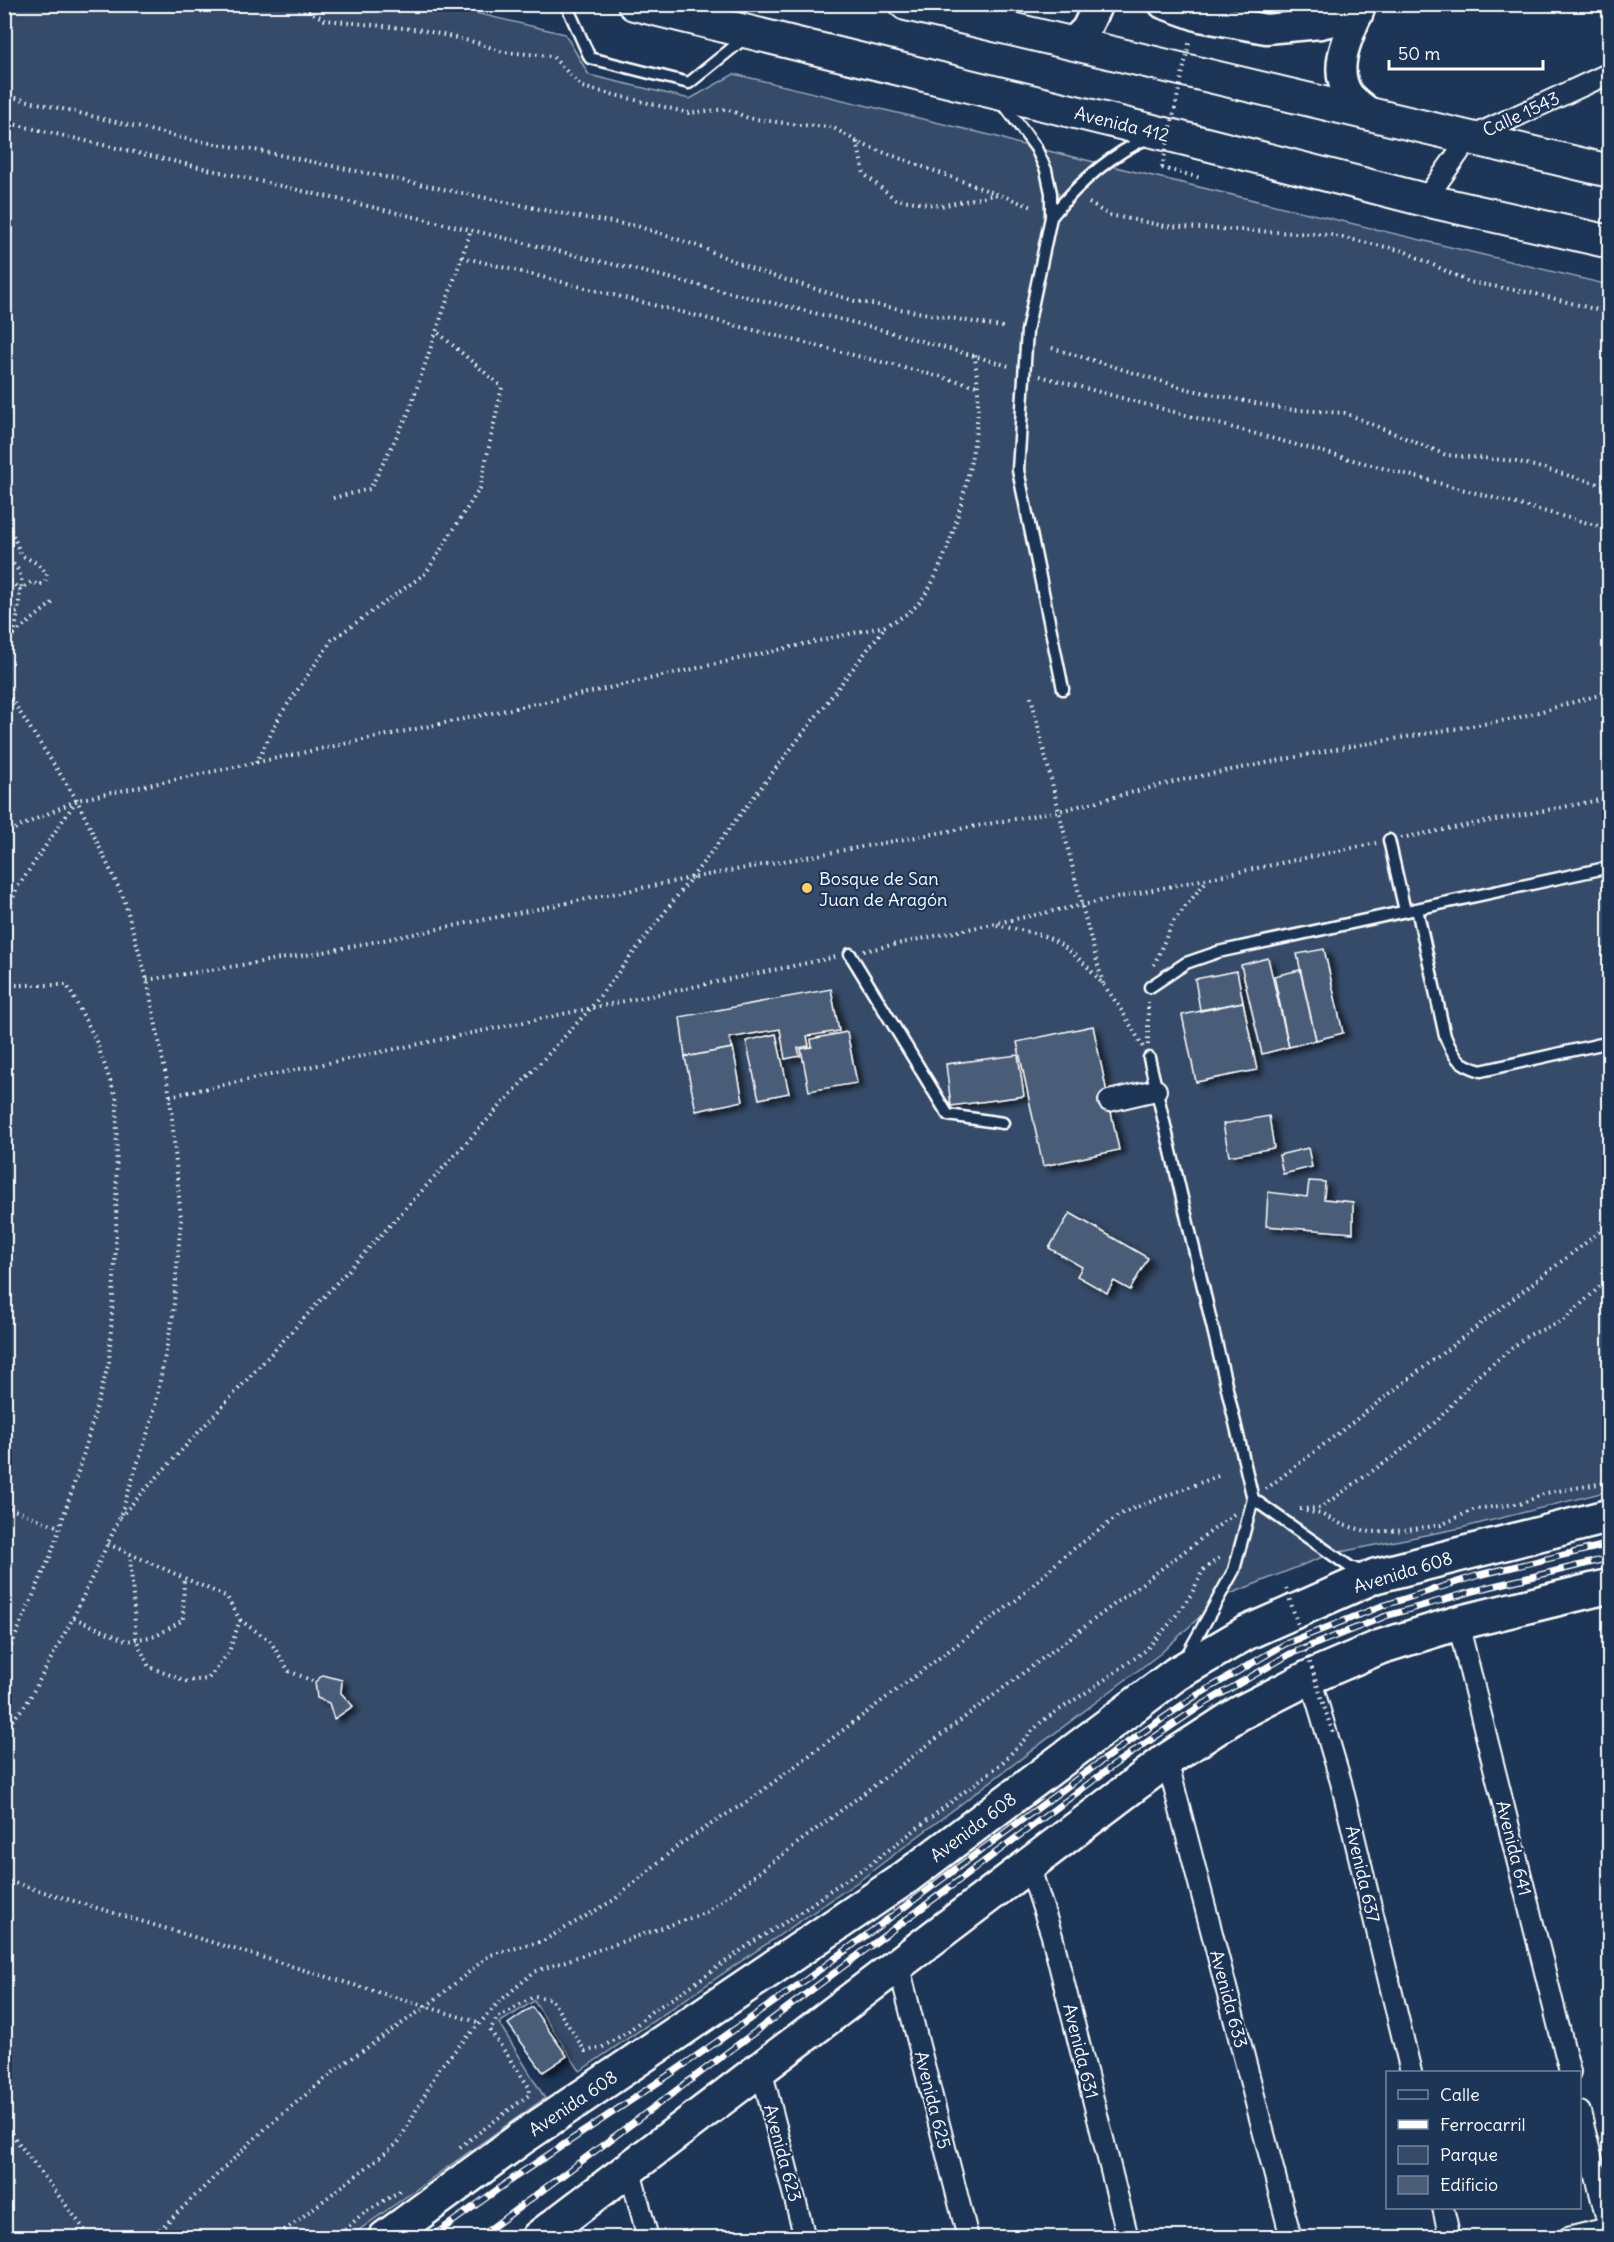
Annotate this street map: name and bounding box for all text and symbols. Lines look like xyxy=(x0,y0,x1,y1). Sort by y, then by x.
scale bar xyxy=(1389,33,1544,71)
text: 50 m xyxy=(1398,42,1440,65)
street label: Calle 1543 xyxy=(1479,86,1563,142)
street label: Avenida 412 xyxy=(1072,101,1172,147)
place label: Bosque de San Juan de Aragón xyxy=(819,867,948,911)
marker: Bosque de San Juan de Aragón xyxy=(800,881,814,895)
street label: Avenida 608 xyxy=(1351,1546,1455,1598)
street label: Avenida 608 xyxy=(925,1787,1021,1867)
street label: Avenida 641 xyxy=(1491,1798,1537,1898)
street label: Avenida 637 xyxy=(1341,1823,1385,1925)
street label: Avenida 633 xyxy=(1205,1948,1253,2050)
street label: Avenida 631 xyxy=(1058,2001,1104,2101)
street label: Avenida 625 xyxy=(910,2049,956,2151)
street label: Avenida 608 xyxy=(524,2065,622,2141)
legend xyxy=(1386,2071,1581,2209)
text: Calle xyxy=(1440,2083,1480,2106)
street label: Avenida 623 xyxy=(759,2102,807,2204)
text: Ferrocarril xyxy=(1440,2113,1526,2136)
text: Parque xyxy=(1440,2143,1498,2166)
text: Edificio xyxy=(1440,2173,1498,2196)

